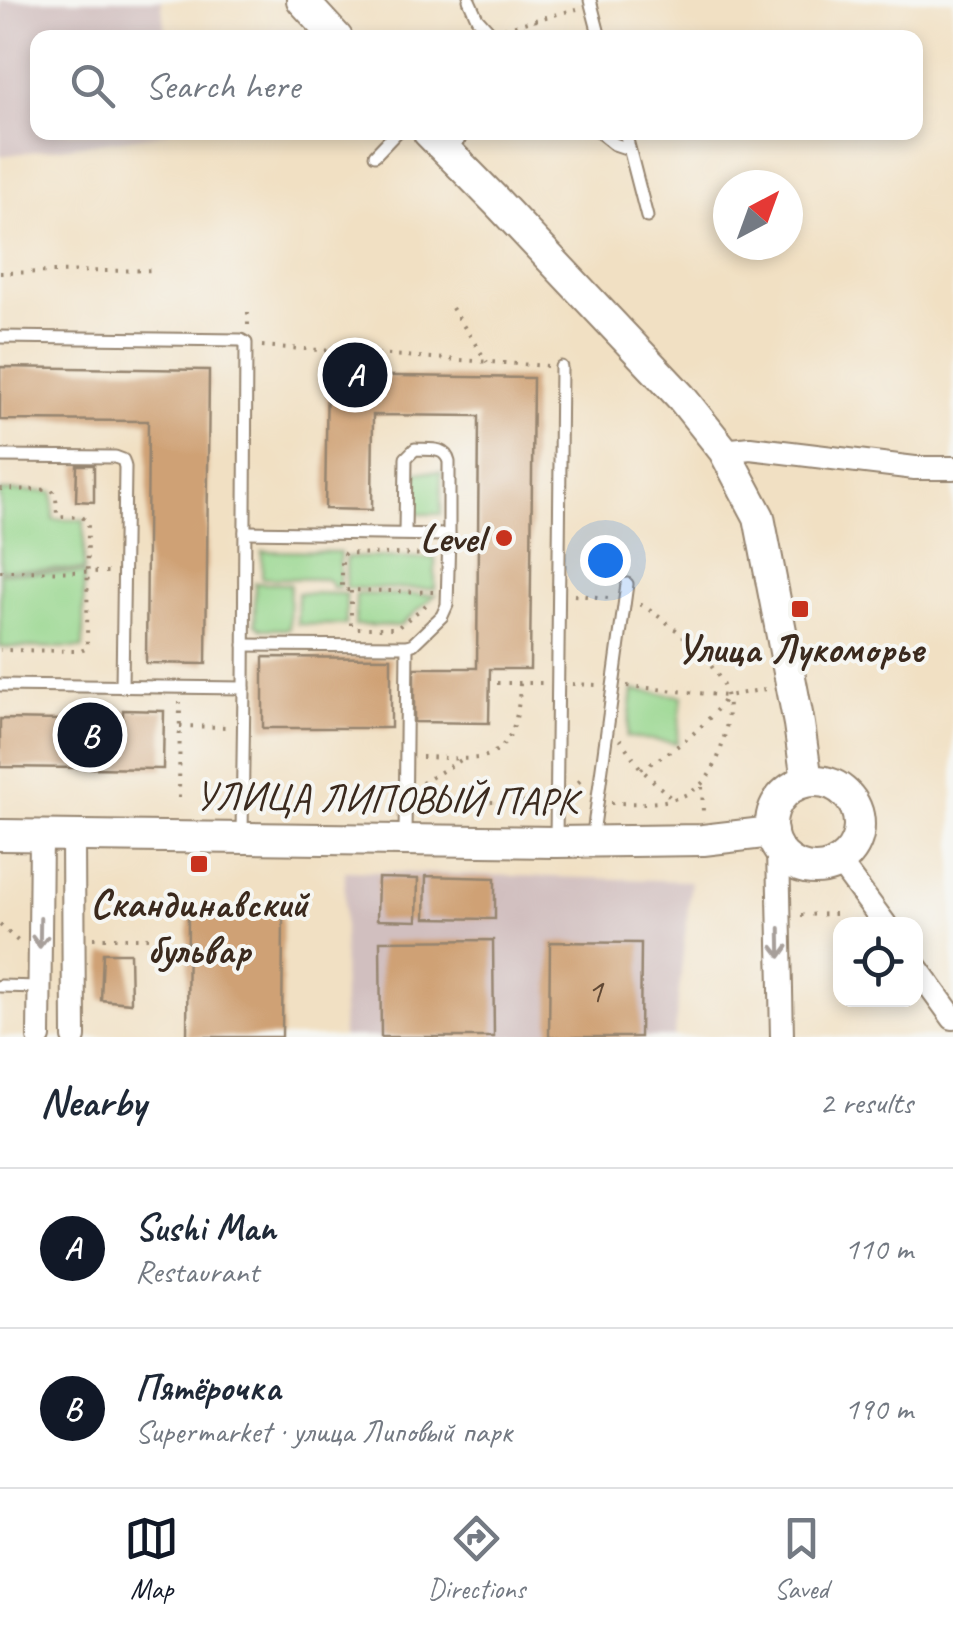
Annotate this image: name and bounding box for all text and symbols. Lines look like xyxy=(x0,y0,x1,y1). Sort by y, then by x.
search box xyxy=(30,30,923,140)
icon: search xyxy=(65,58,120,113)
text: Search here xyxy=(145,62,300,109)
north arrow xyxy=(713,170,803,260)
pin: A xyxy=(322,338,388,412)
place label: Level xyxy=(420,513,491,563)
marker: Level xyxy=(493,527,515,549)
your location xyxy=(580,535,631,586)
marker: Улица Лукоморье xyxy=(789,598,811,620)
place label: Улица Лукоморье xyxy=(676,624,927,674)
pin: B xyxy=(58,698,122,772)
street label: УЛИЦА ЛИПОВЫЙ ПАРК xyxy=(195,771,583,827)
marker: Скандинавский бульвар xyxy=(188,853,210,875)
place label: Скандинавский бульвар xyxy=(90,879,311,975)
one-way arrow xyxy=(30,916,50,948)
map controls xyxy=(833,917,923,1007)
button: locate xyxy=(833,917,923,1007)
one-way arrow xyxy=(771,926,790,958)
house number: 1 xyxy=(587,968,605,1013)
text: Nearby xyxy=(40,1076,146,1129)
text: 2 results xyxy=(819,1082,913,1123)
text: Sushi Man xyxy=(135,1204,276,1251)
text: A xyxy=(64,1228,81,1269)
text: 110 m xyxy=(844,1228,913,1269)
text: Restaurant xyxy=(135,1251,259,1292)
text: Пятёрочка xyxy=(135,1364,281,1411)
text: B xyxy=(64,1388,81,1429)
text: 190 m xyxy=(844,1388,913,1429)
text: Supermarket · улица Липовый парк xyxy=(135,1411,512,1452)
tab: Map xyxy=(124,1511,179,1606)
tab: Directions xyxy=(428,1511,525,1606)
tab: Saved xyxy=(774,1511,829,1606)

